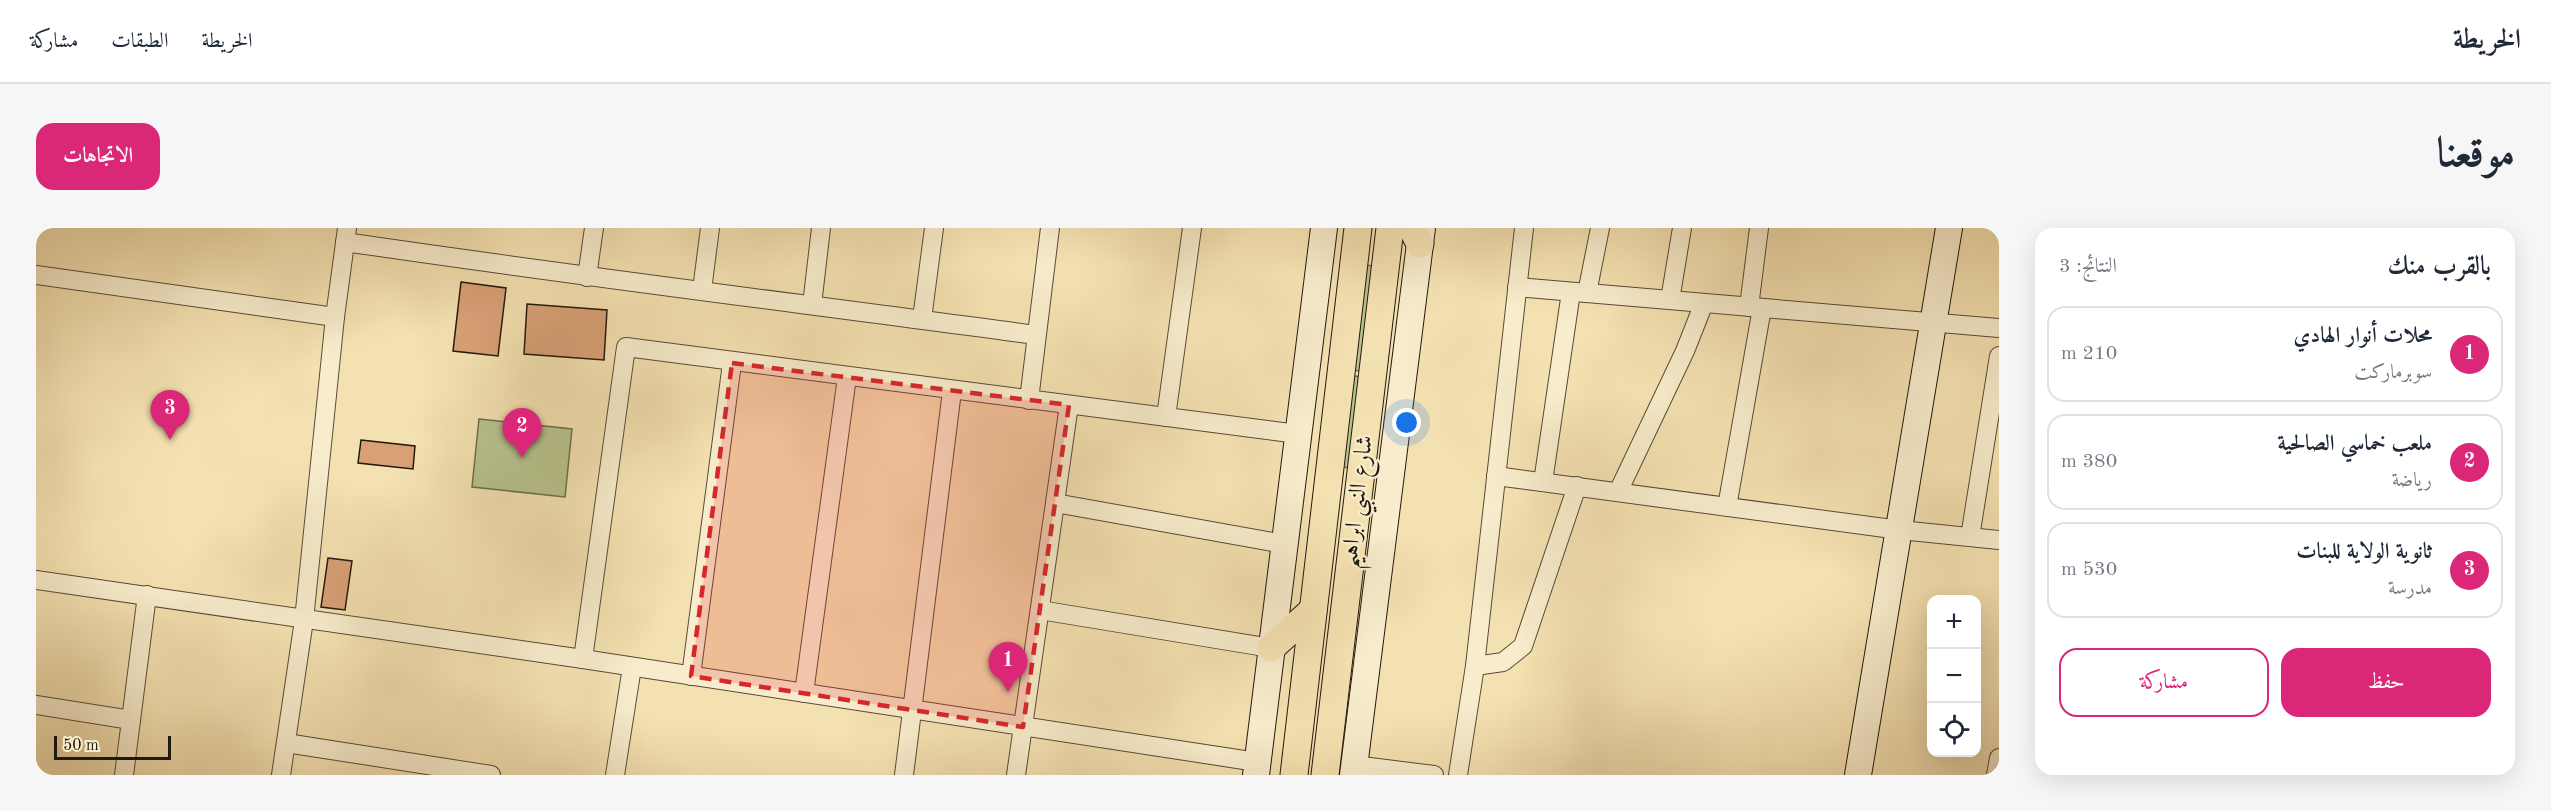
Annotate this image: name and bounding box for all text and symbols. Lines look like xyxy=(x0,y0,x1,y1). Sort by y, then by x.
text: الخريطة xyxy=(2453,27,2521,55)
text: مشاركة xyxy=(30,31,78,52)
text: الطبقات xyxy=(111,31,168,52)
text: الخريطة xyxy=(201,31,253,52)
button: الاتجاهات xyxy=(36,123,160,190)
text: موقعنا xyxy=(2437,134,2515,176)
text: بالقرب منك xyxy=(2388,254,2491,280)
text: النتائج: 3 xyxy=(2059,257,2117,277)
text: محلات أنوار الهادي xyxy=(2294,325,2432,347)
text: 210 m xyxy=(2061,344,2117,364)
text: 1 xyxy=(2464,344,2475,364)
text: سوبرماركت xyxy=(2354,363,2432,383)
pin: 3 xyxy=(150,390,190,440)
pin: 2 xyxy=(502,408,542,458)
your location xyxy=(1392,408,1421,437)
text: ملعب خماسي الصالحية xyxy=(2277,433,2432,455)
street label: شارع النبي ابراهيم xyxy=(1338,434,1388,571)
text: 380 m xyxy=(2061,452,2117,472)
text: 2 xyxy=(2464,452,2475,472)
text: رياضة xyxy=(2392,471,2432,491)
text: ثانوية الولاية للبنات xyxy=(2296,541,2432,563)
text: 530 m xyxy=(2061,560,2117,580)
text: 3 xyxy=(2464,560,2475,580)
text: مدرسة xyxy=(2388,579,2432,599)
map controls xyxy=(1927,595,1981,757)
button: + xyxy=(1927,595,1981,649)
pin: 1 xyxy=(988,642,1028,692)
button: مشاركة xyxy=(2059,648,2269,717)
button: حفظ xyxy=(2281,648,2491,717)
button: − xyxy=(1927,649,1981,703)
button: locate xyxy=(1927,703,1981,757)
scale bar xyxy=(54,733,171,760)
text: 50 m xyxy=(63,738,99,754)

